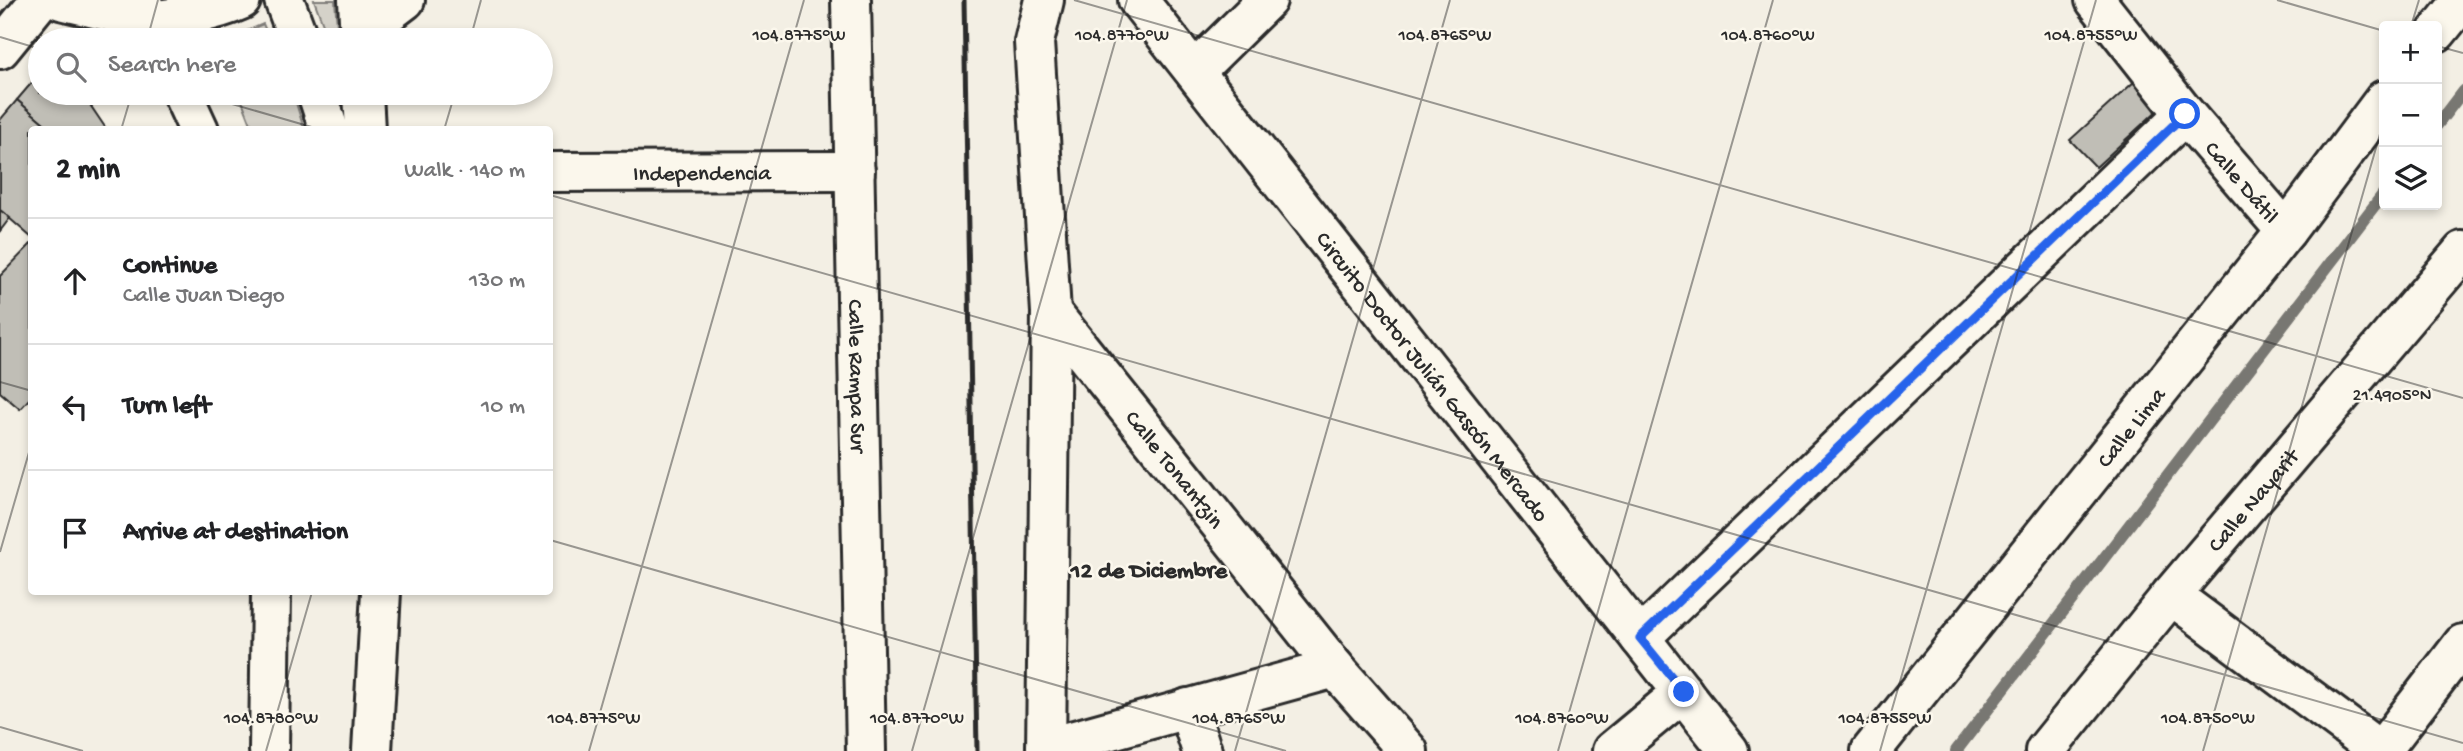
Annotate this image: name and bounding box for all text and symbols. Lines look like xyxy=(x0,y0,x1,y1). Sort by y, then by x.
map controls xyxy=(2379,21,2442,210)
button: + xyxy=(2379,21,2442,84)
text: 104.8775°W xyxy=(751,26,846,47)
text: 104.8770°W xyxy=(1074,26,1169,47)
text: 104.8765°W xyxy=(1398,26,1491,47)
text: 104.8760°W xyxy=(1720,26,1815,47)
text: 104.8755°W xyxy=(2043,26,2138,47)
search box xyxy=(28,28,553,105)
icon: search xyxy=(52,48,90,86)
text: Search here xyxy=(108,51,236,82)
button: − xyxy=(2379,84,2442,147)
route start xyxy=(2169,98,2200,129)
street label: Calle Dátil xyxy=(2197,137,2283,230)
button: layers xyxy=(2379,147,2442,210)
text: 2 min xyxy=(56,154,120,189)
text: Walk · 140 m xyxy=(404,158,525,185)
street label: Independencia xyxy=(633,161,772,189)
street label: Circuito Doctor Julián Gascón Mercado xyxy=(1308,227,1553,528)
text: Continue xyxy=(123,252,217,283)
icon: ahead xyxy=(56,262,94,300)
text: 130 m xyxy=(469,268,525,295)
text: Calle Juan Diego xyxy=(123,283,285,310)
street label: Calle Rampa Sur xyxy=(840,299,870,455)
street label: Calle Lima xyxy=(2092,382,2174,474)
text: 21.4905°N xyxy=(2353,386,2431,407)
icon: left xyxy=(56,388,94,426)
text: Turn left xyxy=(123,392,211,423)
text: 10 m xyxy=(481,394,525,421)
street label: Calle Tonantzin xyxy=(1118,406,1228,535)
street label: Calle Nayarit xyxy=(2203,443,2307,559)
icon: arrive xyxy=(56,514,94,552)
text: Arrive at destination xyxy=(123,518,348,549)
district label: 12 de Diciembre xyxy=(1070,558,1229,587)
route end xyxy=(1668,676,1699,707)
text: 104.8780°W xyxy=(223,709,318,730)
text: 104.8775°W xyxy=(546,709,641,730)
text: 104.8770°W xyxy=(869,709,964,730)
text: 104.8765°W xyxy=(1192,709,1285,730)
text: 104.8760°W xyxy=(1514,709,1609,730)
text: 104.8755°W xyxy=(1837,709,1932,730)
text: 104.8750°W xyxy=(2160,709,2255,730)

